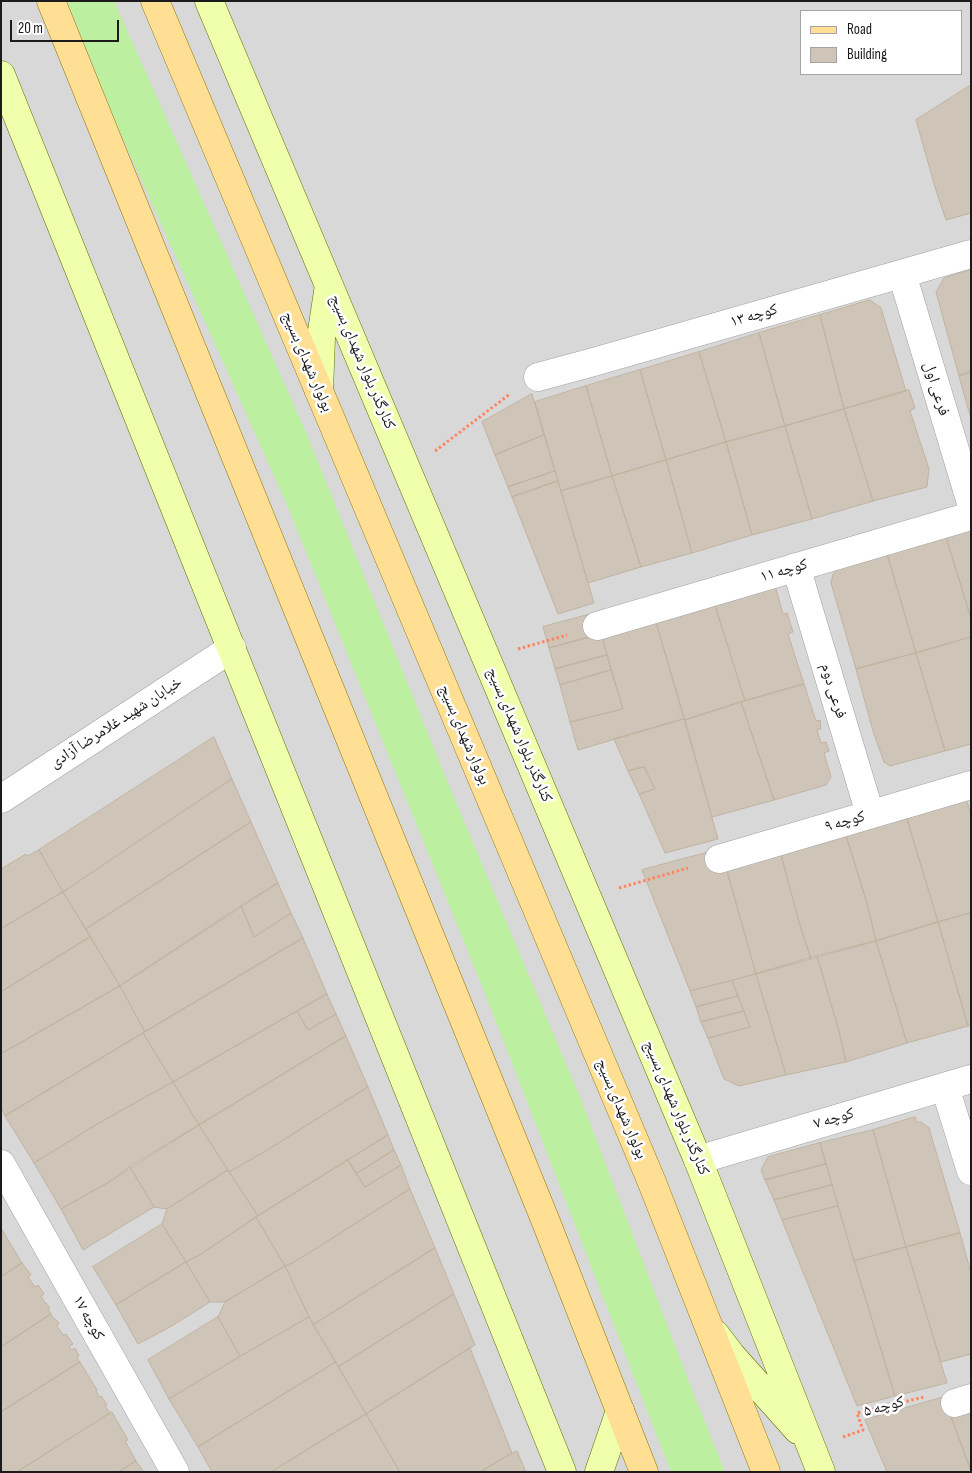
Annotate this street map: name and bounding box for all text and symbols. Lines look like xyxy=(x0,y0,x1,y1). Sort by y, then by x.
scale bar xyxy=(12,10,121,42)
legend xyxy=(800,10,962,75)
text: 20 m xyxy=(18,19,43,38)
text: Road xyxy=(847,20,872,39)
text: Building xyxy=(847,45,887,64)
street label: کنارگذر بلوار شهدای بسیج xyxy=(325,292,399,432)
street label: کوچه ۱۳ xyxy=(728,300,780,332)
street label: بولوار شهدای بسیج xyxy=(277,309,337,415)
street label: فرعی اول xyxy=(919,360,953,418)
street label: کوچه ۱۱ xyxy=(758,555,810,587)
street label: فرعی دوم xyxy=(816,661,850,721)
street label: کنارگذر بلوار شهدای بسیج xyxy=(482,665,556,805)
street label: خیابان شهید غلامرضا آزادی xyxy=(46,673,186,773)
street label: بولوار شهدای بسیج xyxy=(434,682,494,788)
street label: کوچه ۹ xyxy=(823,807,867,837)
street label: کنارگذر بلوار شهدای بسیج xyxy=(639,1038,713,1178)
street label: بولوار شهدای بسیج xyxy=(591,1056,651,1162)
street label: کوچه ۷ xyxy=(812,1104,856,1134)
street label: کوچه ۱۷ xyxy=(68,1292,108,1344)
street label: کوچه ۵ xyxy=(862,1392,906,1422)

